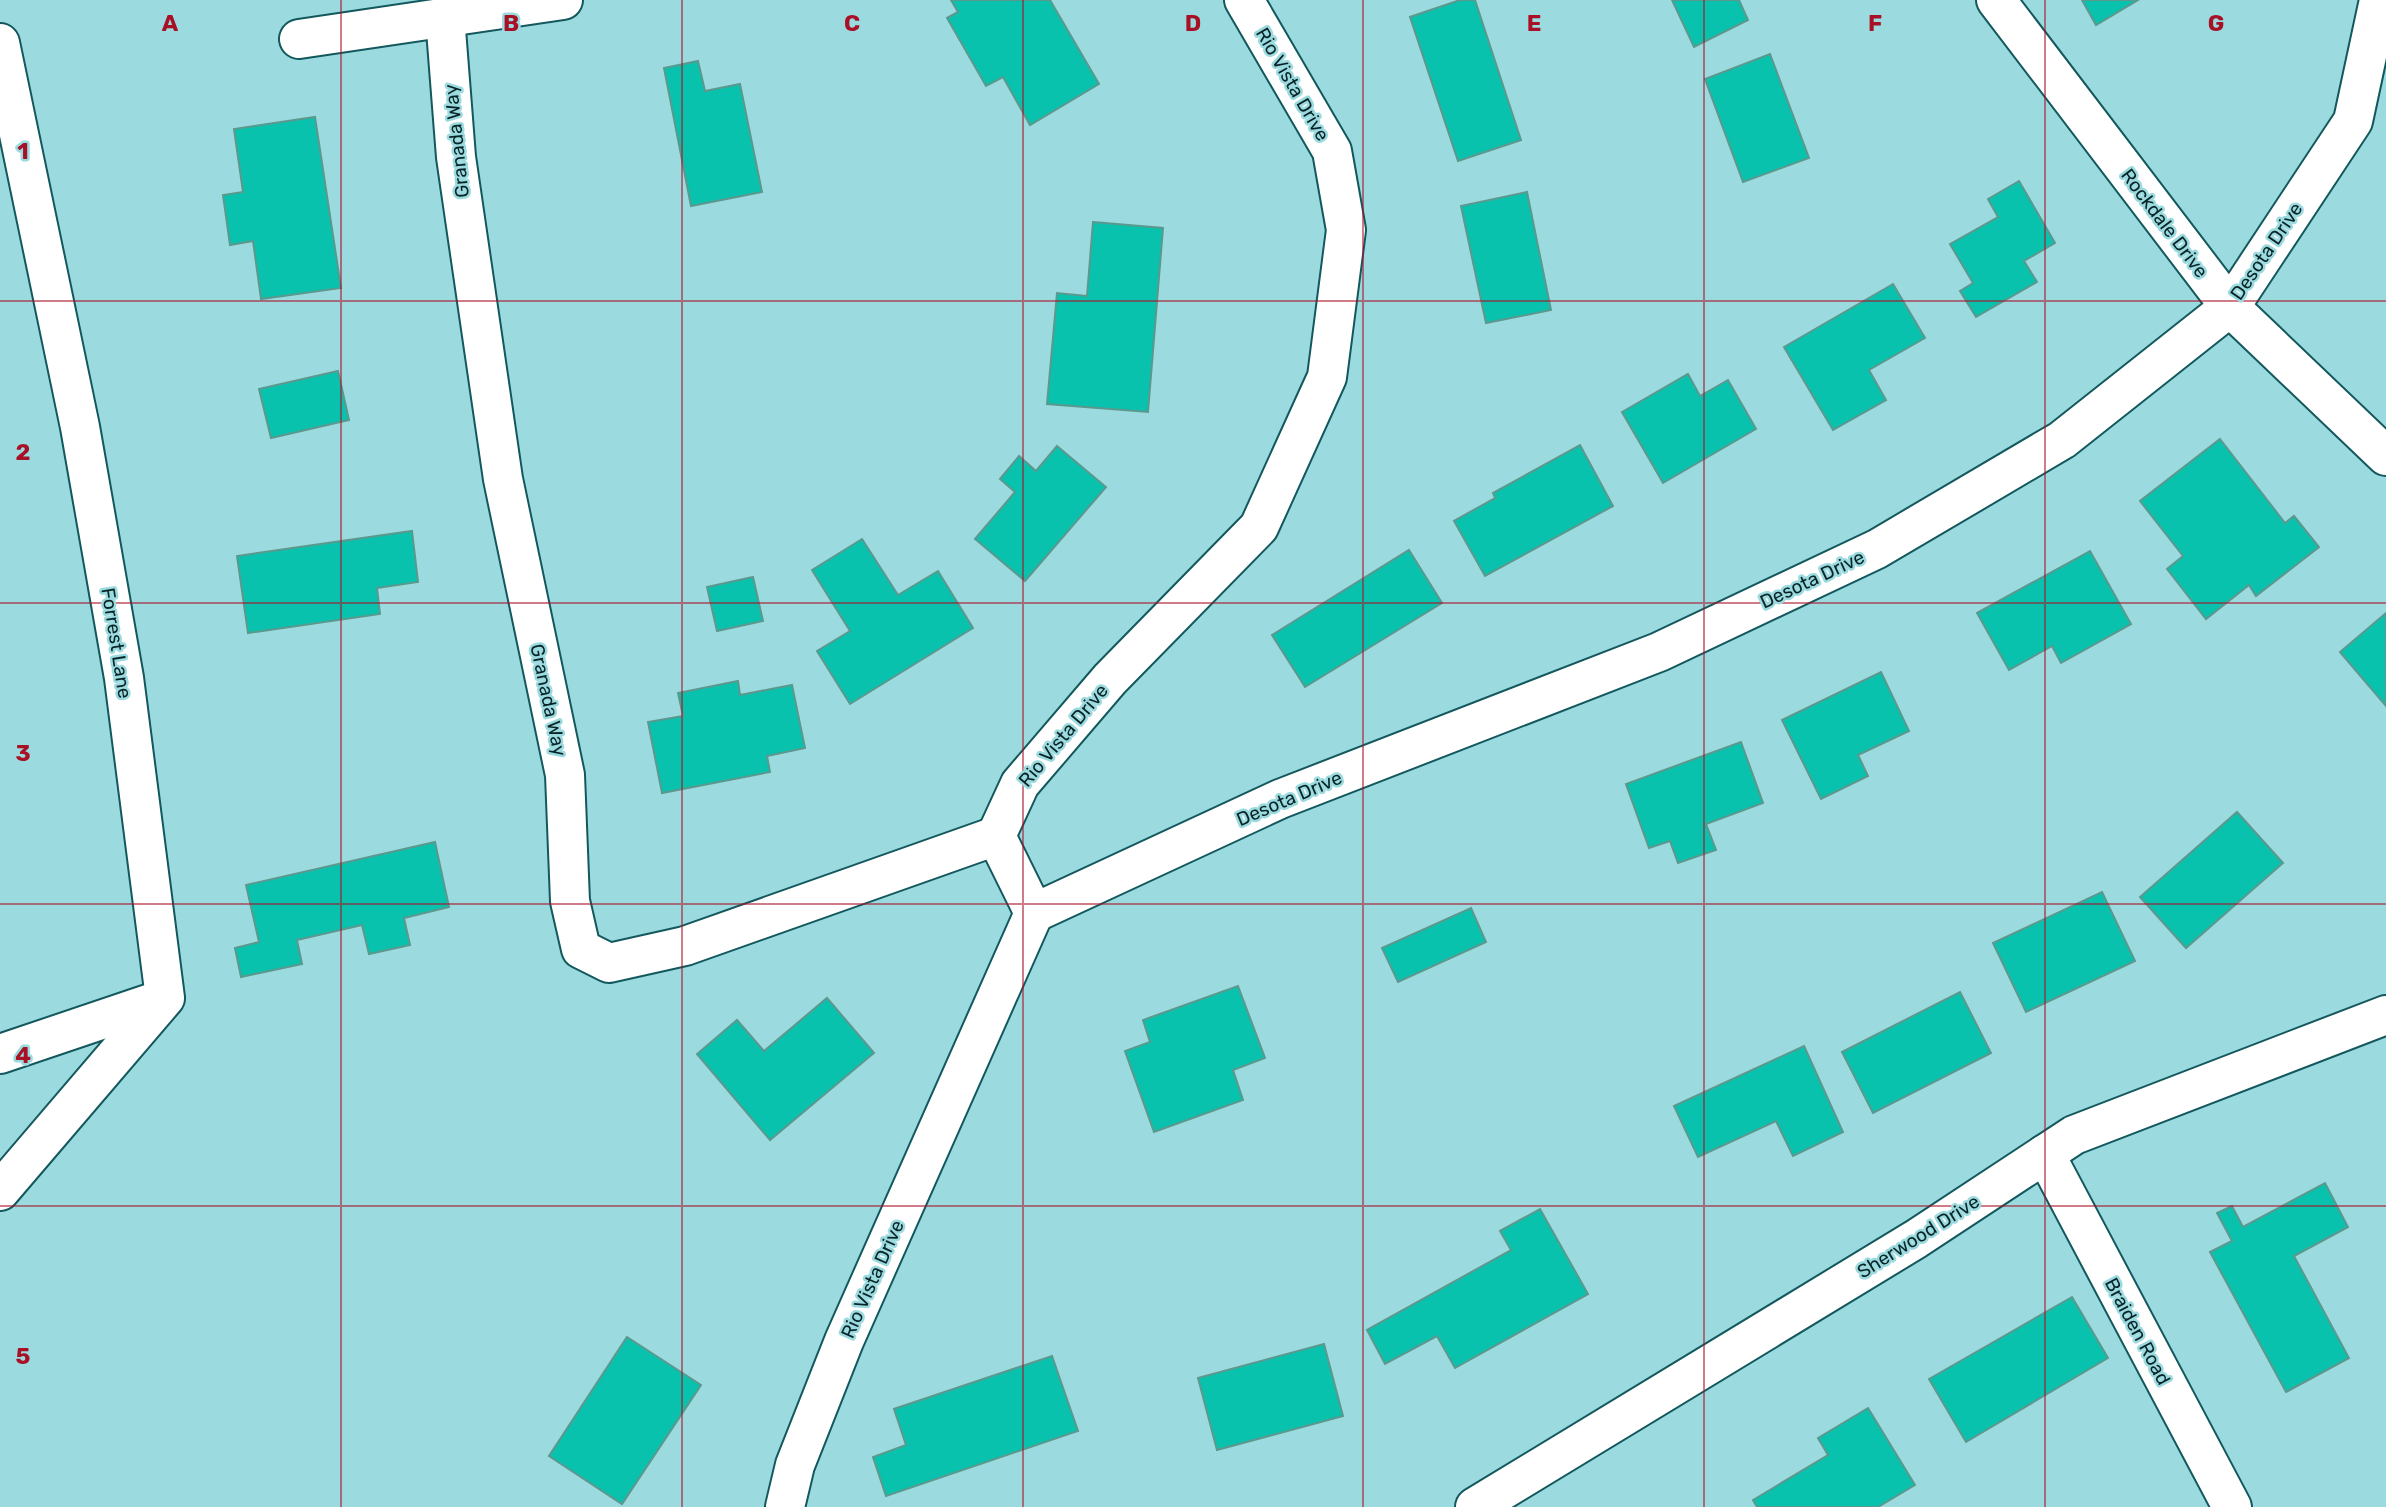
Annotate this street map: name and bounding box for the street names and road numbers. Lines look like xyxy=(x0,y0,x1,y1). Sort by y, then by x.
street label: Rio Vista Drive xyxy=(1251,23,1334,145)
street label: Granada Way xyxy=(439,83,474,199)
street label: Rockdale Drive xyxy=(2116,164,2213,282)
street label: Desota Drive xyxy=(2225,198,2307,304)
street label: Desota Drive xyxy=(1756,545,1868,614)
street label: Forrest Lane xyxy=(96,586,137,700)
street label: Granada Way xyxy=(525,642,572,758)
street label: Rio Vista Drive xyxy=(1014,679,1113,791)
street label: Desota Drive xyxy=(1233,766,1345,831)
street label: Sherwood Drive xyxy=(1853,1190,1984,1283)
street label: Rio Vista Drive xyxy=(836,1216,909,1342)
street label: Braiden Road xyxy=(2100,1274,2175,1389)

